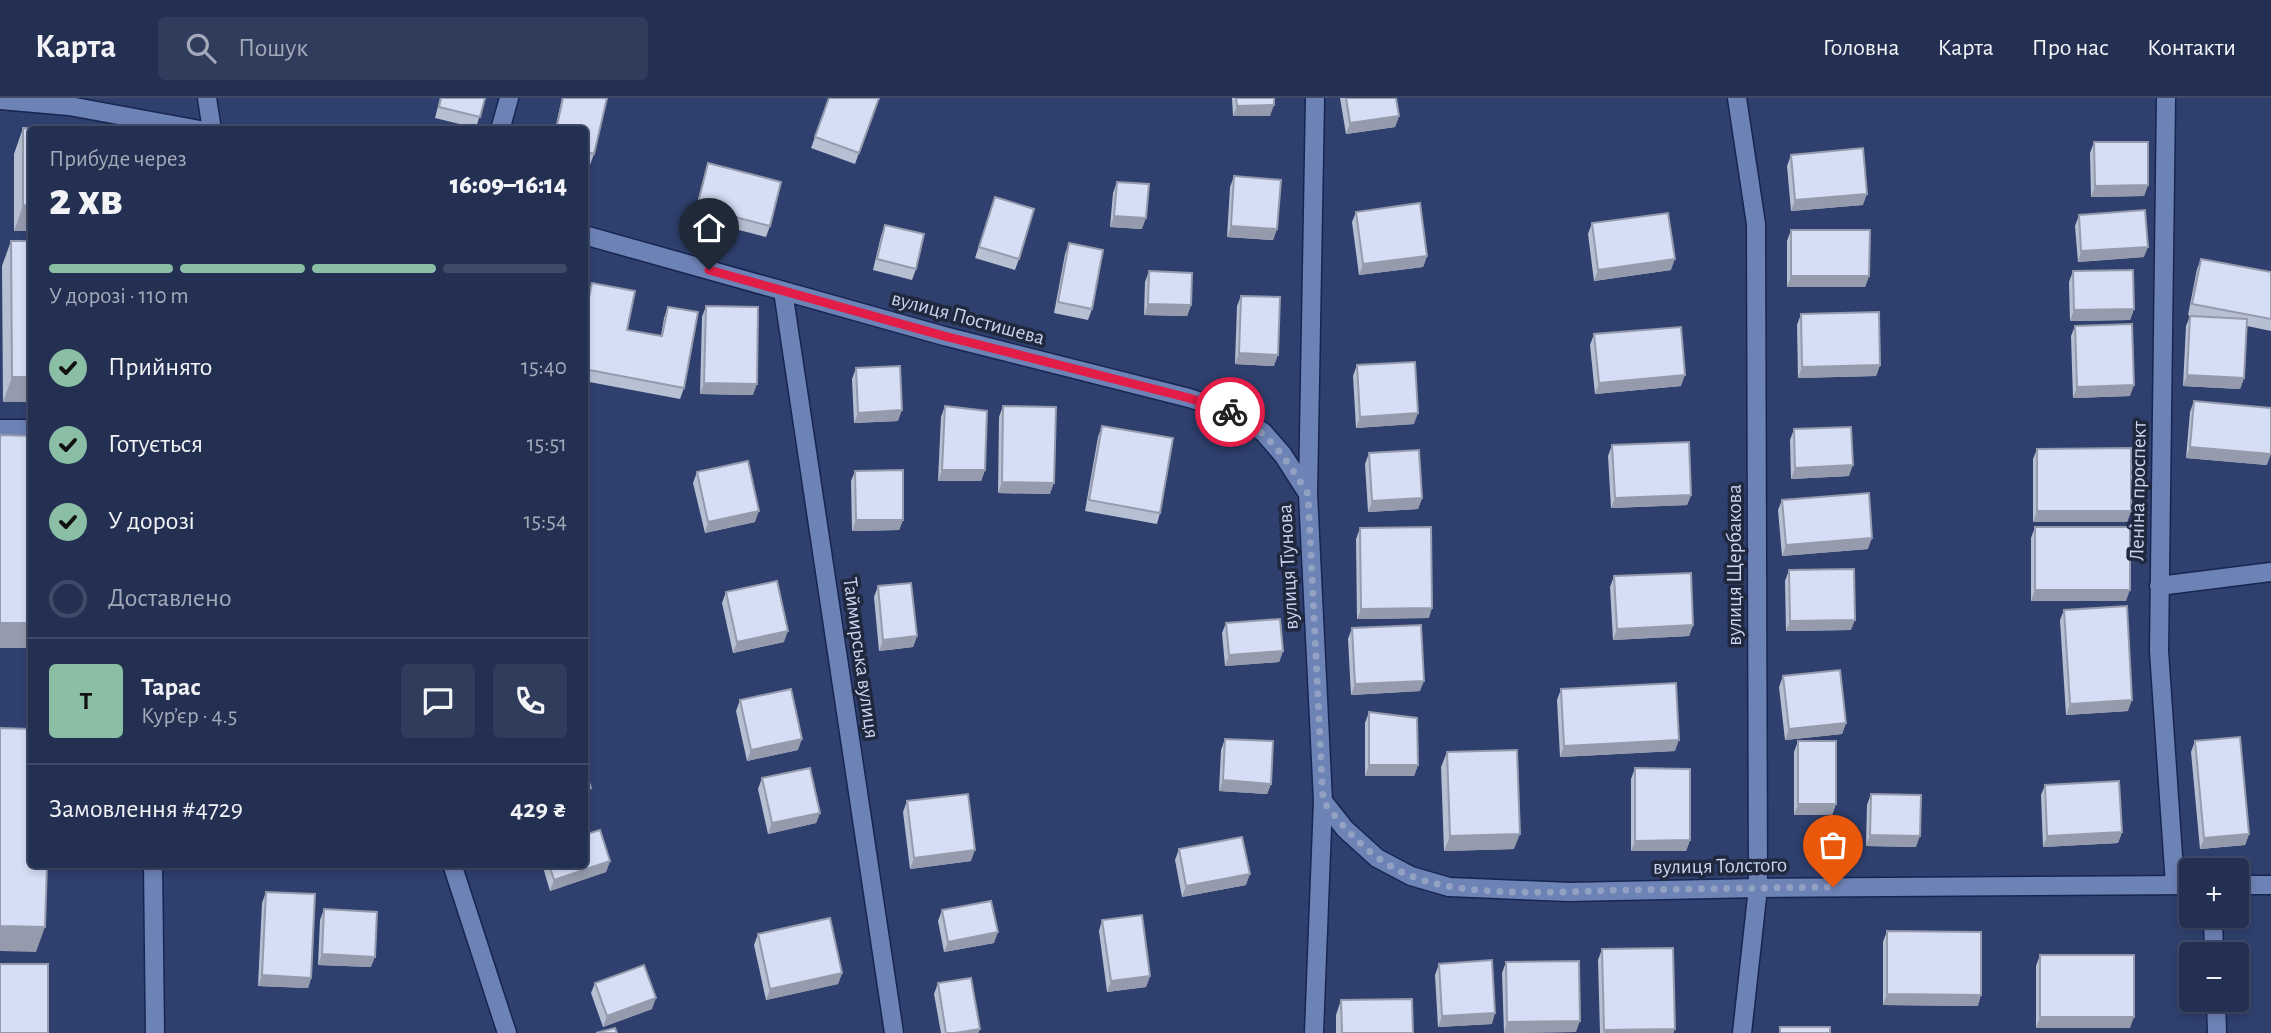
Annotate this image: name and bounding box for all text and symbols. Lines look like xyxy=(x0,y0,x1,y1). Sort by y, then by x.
search box xyxy=(158,17,648,80)
icon: search xyxy=(182,29,220,67)
text: Карта xyxy=(35,31,116,64)
text: Пошук xyxy=(238,35,308,61)
text: Головна xyxy=(1823,36,1899,60)
text: Карта xyxy=(1937,36,1994,60)
text: Про нас xyxy=(2032,36,2109,60)
text: Контакти xyxy=(2147,36,2236,60)
text: Прибуде через xyxy=(49,148,187,171)
text: 16:09–16:14 xyxy=(450,172,567,198)
text: 2 хв xyxy=(49,177,123,223)
pin xyxy=(679,198,739,270)
icon: home xyxy=(690,209,728,247)
text: У дорозі · 110 m xyxy=(49,285,189,308)
street label: вулиця Постишева xyxy=(889,287,1047,349)
icon: check xyxy=(49,349,87,387)
text: Прийнято xyxy=(108,354,212,380)
text: 15:40 xyxy=(521,356,567,379)
courier xyxy=(1195,377,1265,447)
icon: bike xyxy=(1211,393,1249,431)
street label: Леніна проспект xyxy=(2126,421,2150,561)
icon: check xyxy=(49,426,87,464)
text: Готується xyxy=(108,431,203,457)
text: 15:51 xyxy=(527,433,567,456)
street label: вулиця Щербакова xyxy=(1724,484,1745,646)
icon: check xyxy=(49,503,87,541)
street label: вулиця Тіунова xyxy=(1274,503,1302,630)
text: У дорозі xyxy=(108,508,195,534)
text: 15:54 xyxy=(524,510,567,533)
street label: Таймирська вулиця xyxy=(839,576,883,740)
text: Доставлено xyxy=(108,585,232,611)
button: chat xyxy=(401,664,475,738)
button: phone xyxy=(493,664,567,738)
text: Тарас xyxy=(141,674,201,700)
text: Т xyxy=(80,688,92,714)
text: Кур’єр · 4.5 xyxy=(141,705,237,728)
text: Замовлення #4729 xyxy=(49,796,243,822)
text: 429 ₴ xyxy=(510,796,567,822)
pin xyxy=(1803,815,1863,887)
icon: bag xyxy=(1814,826,1852,864)
street label: вулиця Толстого xyxy=(1653,854,1787,878)
map controls xyxy=(2179,858,2249,1012)
button: + xyxy=(2179,858,2249,928)
button: − xyxy=(2179,942,2249,1012)

